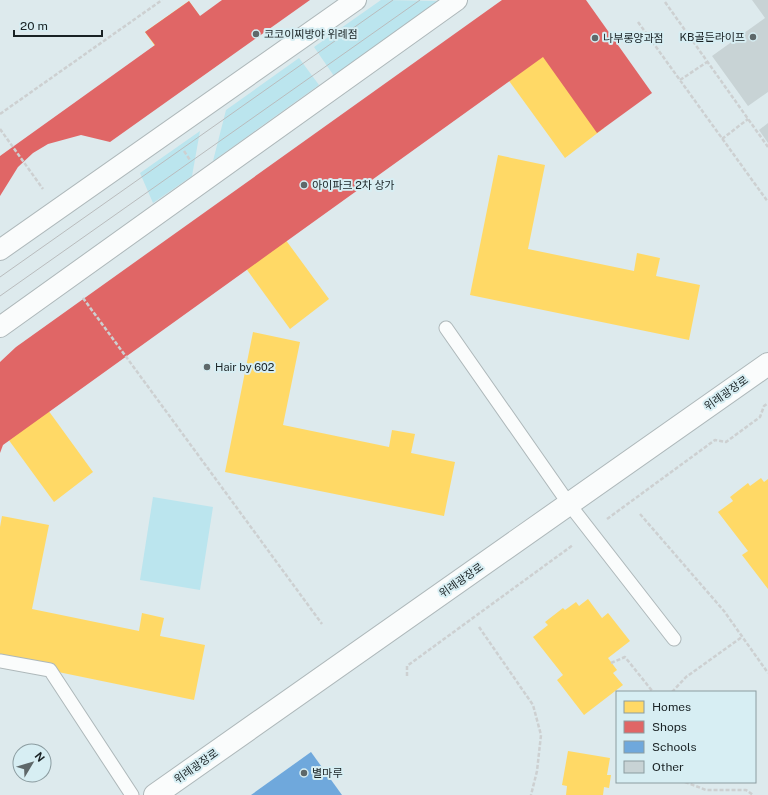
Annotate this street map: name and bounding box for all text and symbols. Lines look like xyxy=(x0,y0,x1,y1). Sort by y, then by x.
scale bar xyxy=(14,12,102,38)
text: 20 m xyxy=(20,19,48,33)
place label: 코코이찌방야 위례점 xyxy=(264,28,358,40)
marker: 코코이찌방야 위례점 xyxy=(251,29,261,39)
place label: KB골든라이프 xyxy=(680,31,745,43)
place label: 나부롱양과점 xyxy=(603,32,664,44)
marker: KB골든라이프 xyxy=(748,32,758,42)
marker: 나부롱양과점 xyxy=(590,33,600,43)
place label: 아이파크 2차 상가 xyxy=(312,179,395,191)
marker: 아이파크 2차 상가 xyxy=(299,180,309,190)
place label: Hair by 602 xyxy=(215,361,275,373)
marker: Hair by 602 xyxy=(202,362,212,372)
street label: 위례광장로 xyxy=(702,374,750,412)
street label: 위례광장로 xyxy=(437,561,485,599)
legend xyxy=(616,691,756,783)
text: Homes xyxy=(652,700,691,714)
text: Shops xyxy=(652,720,687,734)
text: Schools xyxy=(652,740,697,754)
north arrow xyxy=(12,743,52,783)
street label: 위례광장로 xyxy=(172,747,220,785)
text: N xyxy=(33,750,47,764)
text: Other xyxy=(652,760,684,774)
place label: 별마루 xyxy=(312,767,342,779)
marker: 별마루 xyxy=(299,768,309,778)

